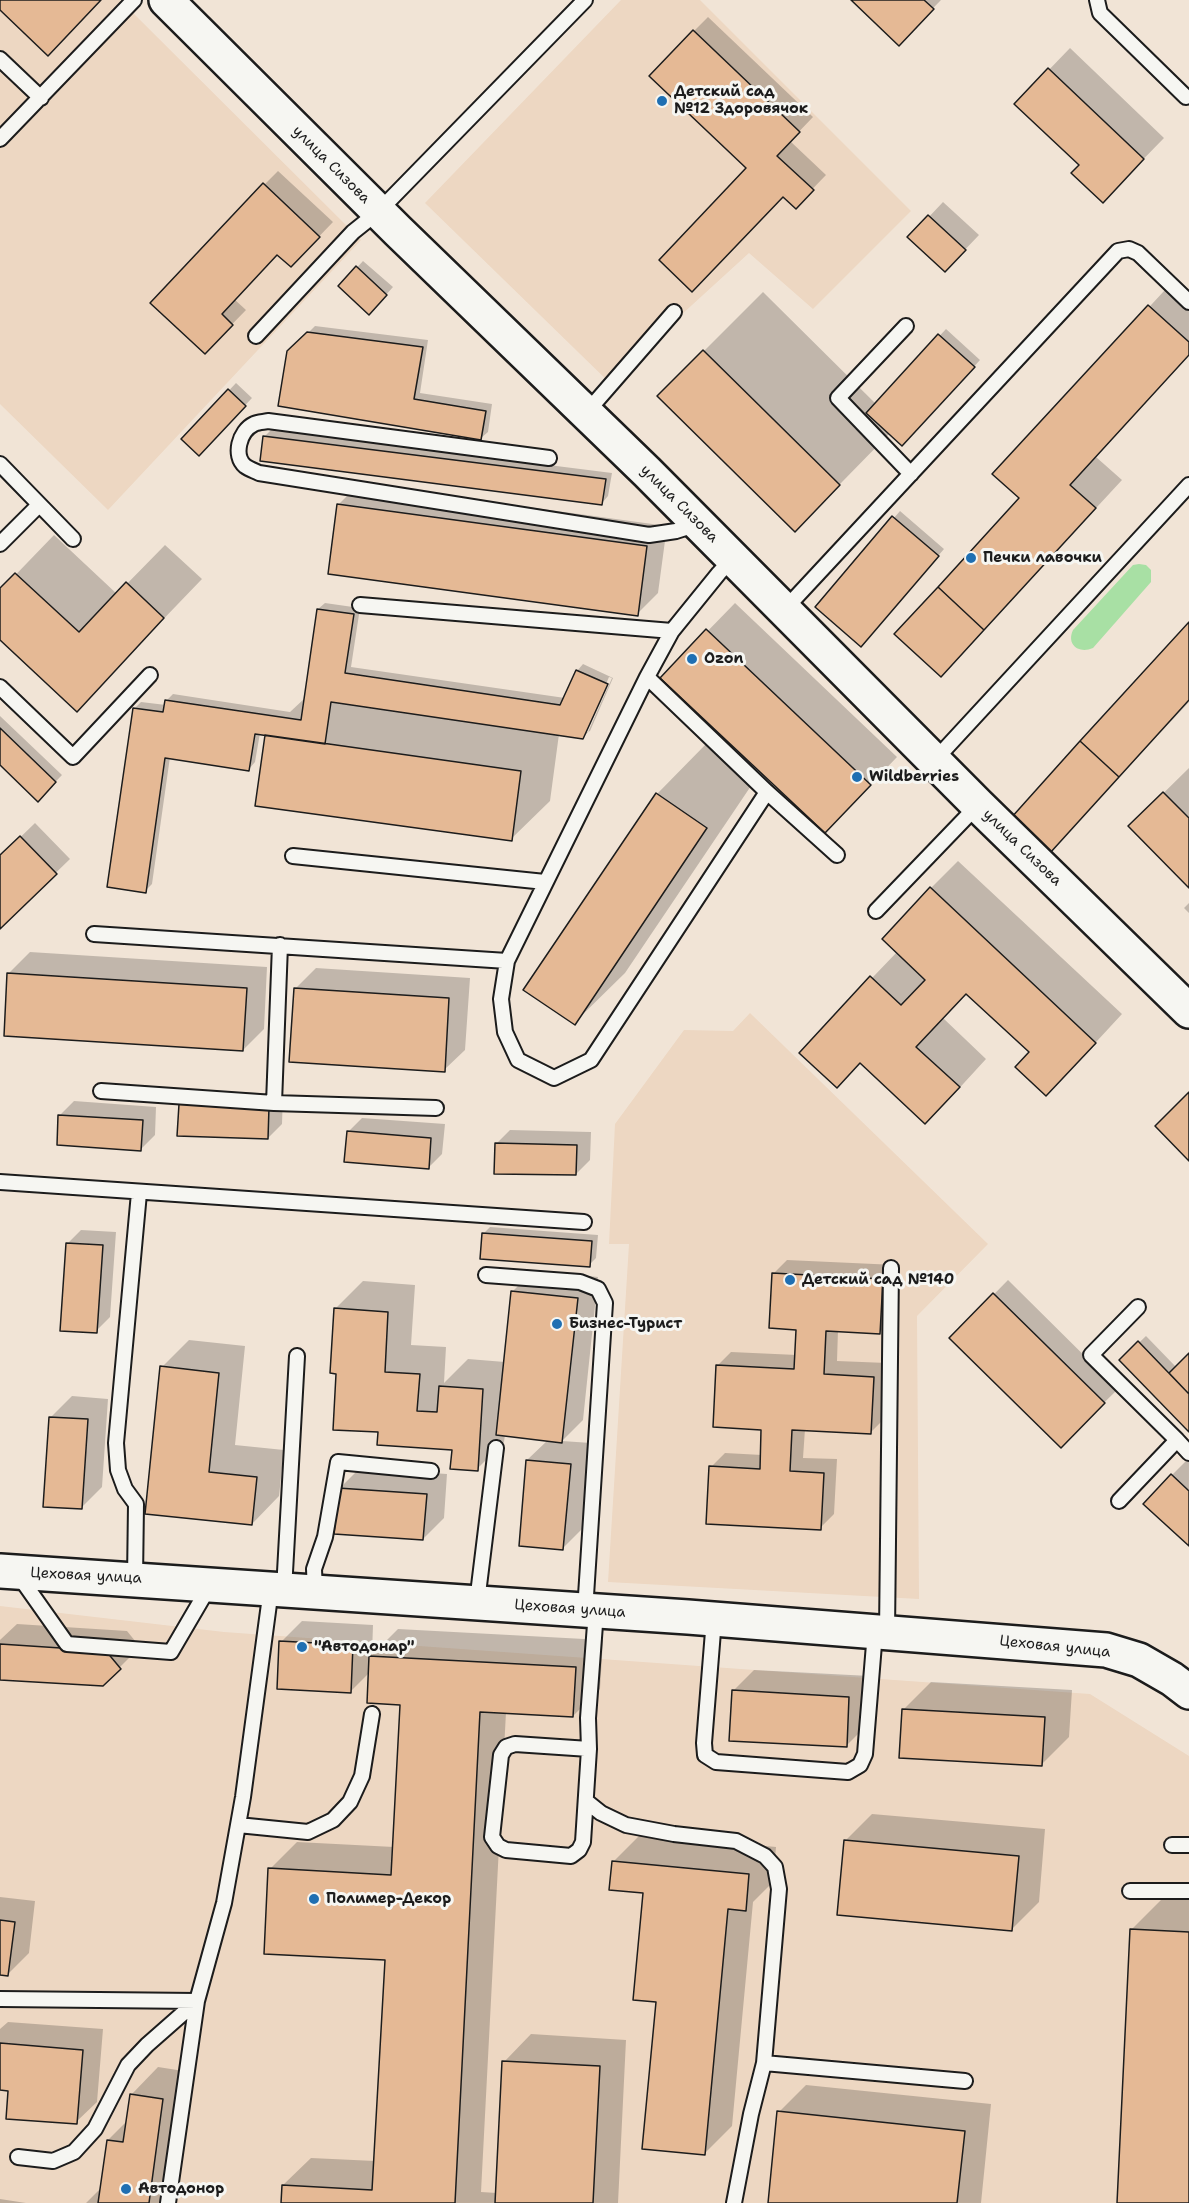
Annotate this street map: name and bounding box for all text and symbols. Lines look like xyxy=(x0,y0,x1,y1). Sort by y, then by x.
place label: Детский сад №12 Здоровячок xyxy=(674,83,808,118)
marker: Детский сад №12 Здоровячок xyxy=(655,94,669,108)
street label: улица Сизова xyxy=(288,122,374,208)
street label: улица Сизова xyxy=(636,461,722,547)
place label: Печки лавочки xyxy=(983,549,1102,567)
marker: Печки лавочки xyxy=(964,551,978,565)
place label: Ozon xyxy=(704,650,744,668)
marker: Ozon xyxy=(685,652,699,666)
place label: Wildberries xyxy=(869,768,959,786)
marker: Wildberries xyxy=(850,770,864,784)
street label: улица Сизова xyxy=(979,806,1065,890)
place label: Детский сад №140 xyxy=(802,1271,954,1289)
marker: Детский сад №140 xyxy=(783,1273,797,1287)
place label: Бизнес-Турист xyxy=(569,1315,682,1333)
marker: Бизнес-Турист xyxy=(550,1317,564,1331)
street label: Цеховая улица xyxy=(30,1564,142,1588)
street label: Цеховая улица xyxy=(514,1596,626,1622)
street label: Цеховая улица xyxy=(999,1632,1111,1662)
place label: "Автодонар" xyxy=(314,1638,415,1656)
marker: "Автодонар" xyxy=(295,1640,309,1654)
place label: Полимер-Декор xyxy=(326,1890,451,1908)
marker: Полимер-Декор xyxy=(307,1892,321,1906)
place label: Автодонор xyxy=(138,2180,224,2198)
marker: Автодонор xyxy=(119,2182,133,2196)

